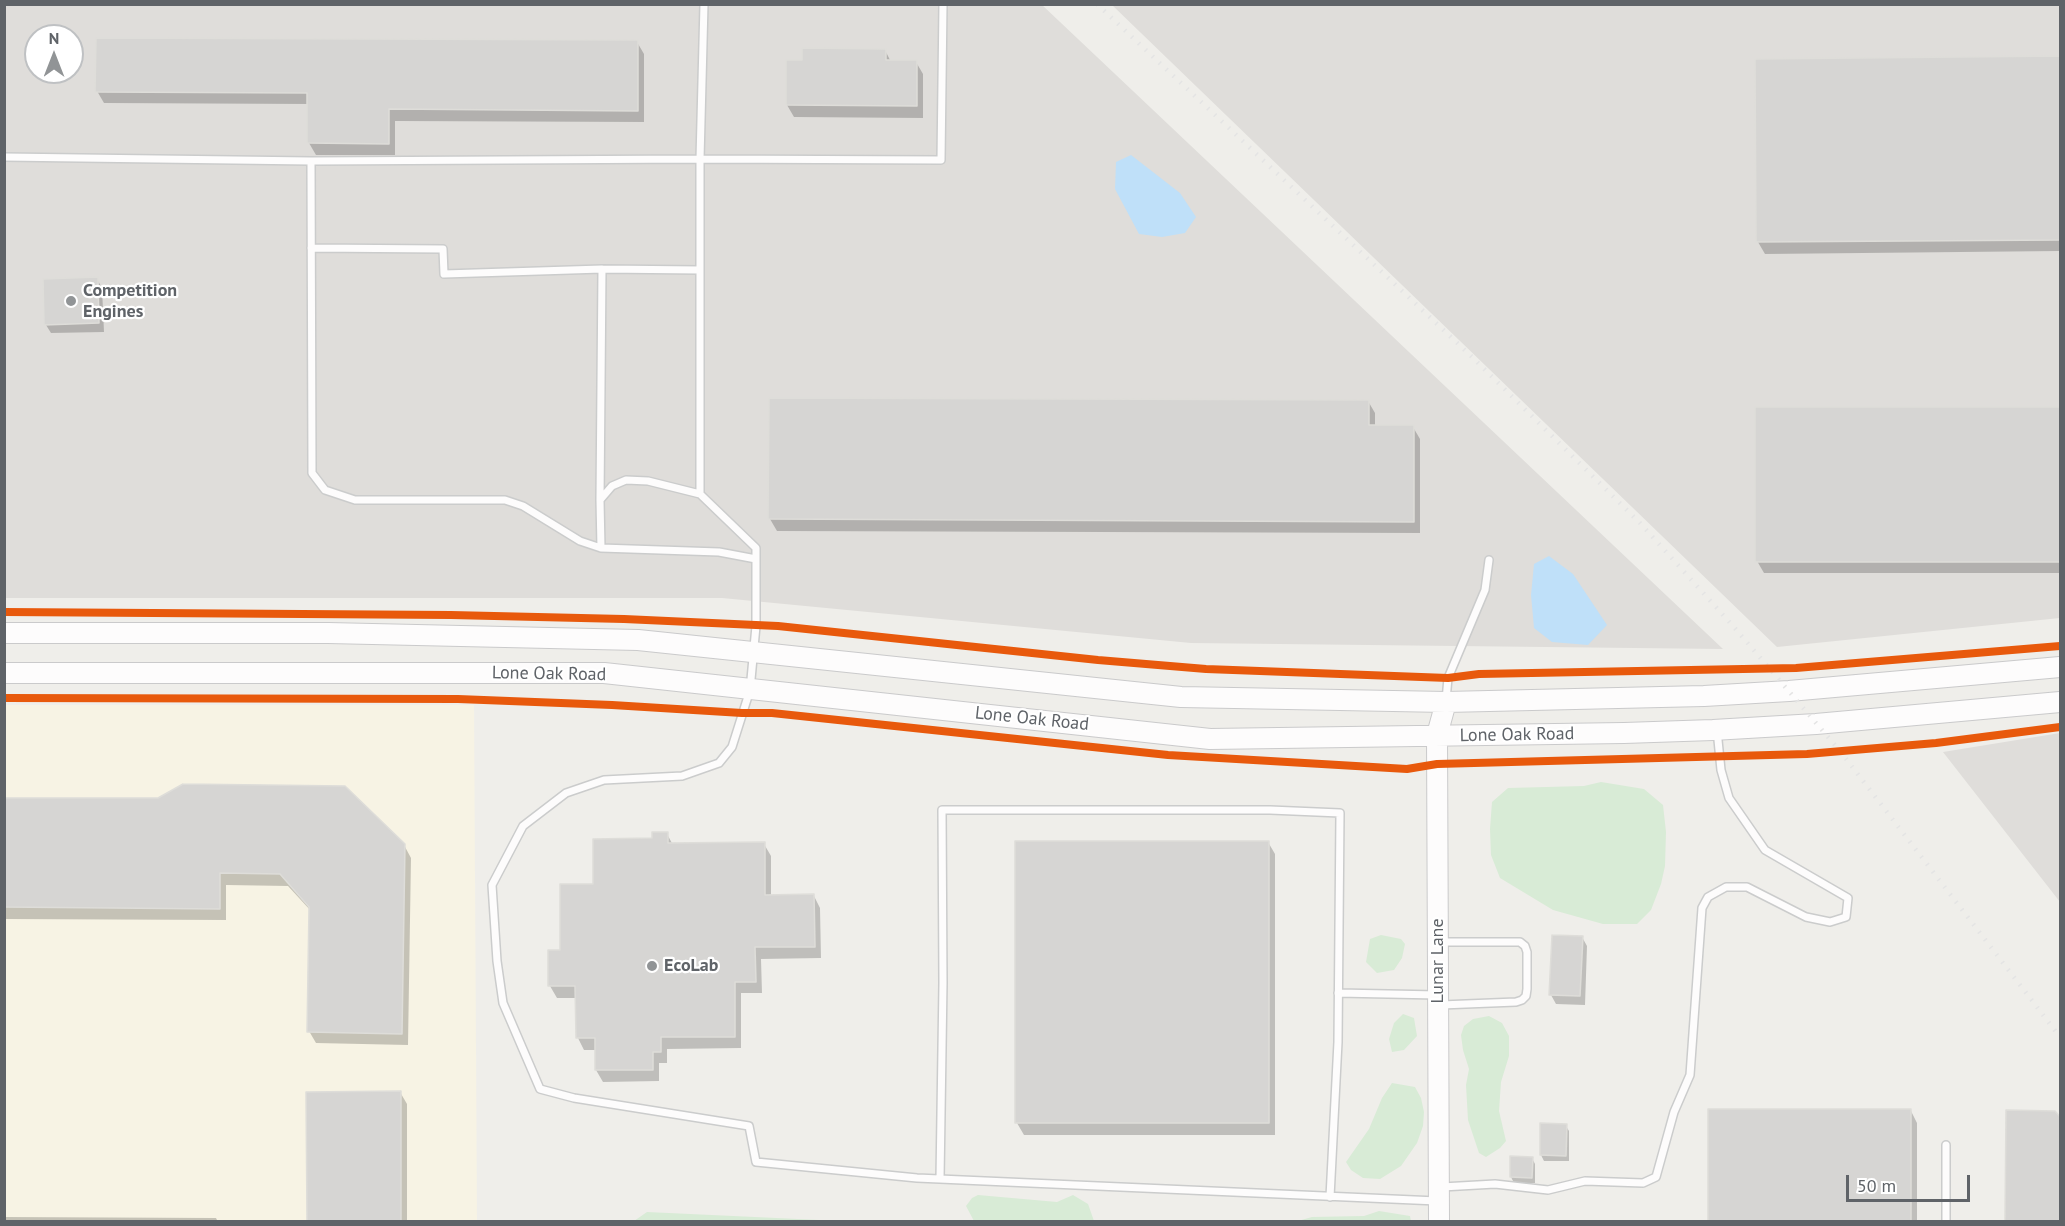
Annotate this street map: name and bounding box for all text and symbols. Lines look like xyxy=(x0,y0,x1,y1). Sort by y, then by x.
north arrow xyxy=(24,24,84,84)
text: N xyxy=(49,28,59,48)
place label: Competition Engines xyxy=(83,280,177,322)
marker: Competition Engines xyxy=(64,294,78,308)
street label: Lone Oak Road xyxy=(492,662,606,686)
street label: Lone Oak Road xyxy=(974,702,1090,736)
street label: Lone Oak Road xyxy=(1460,723,1574,747)
street label: Lunar Lane xyxy=(1427,918,1449,1004)
place label: EcoLab xyxy=(664,955,718,977)
marker: EcoLab xyxy=(645,959,659,973)
scale bar xyxy=(1849,1163,1974,1201)
text: 50 m xyxy=(1857,1174,1896,1197)

